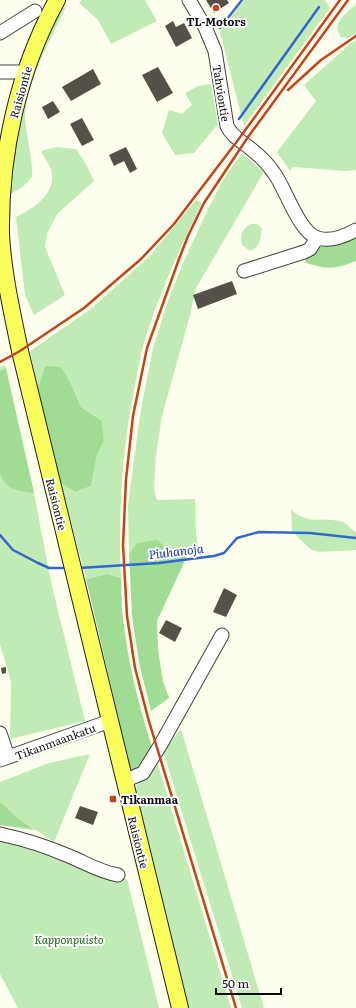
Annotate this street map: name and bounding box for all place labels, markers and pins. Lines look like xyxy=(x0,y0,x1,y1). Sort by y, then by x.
marker: TL-Motors xyxy=(211,3,221,13)
place label: TL-Motors xyxy=(186,13,246,29)
place label: Tikanmaa xyxy=(121,791,179,807)
marker: Tikanmaa xyxy=(108,794,118,804)

